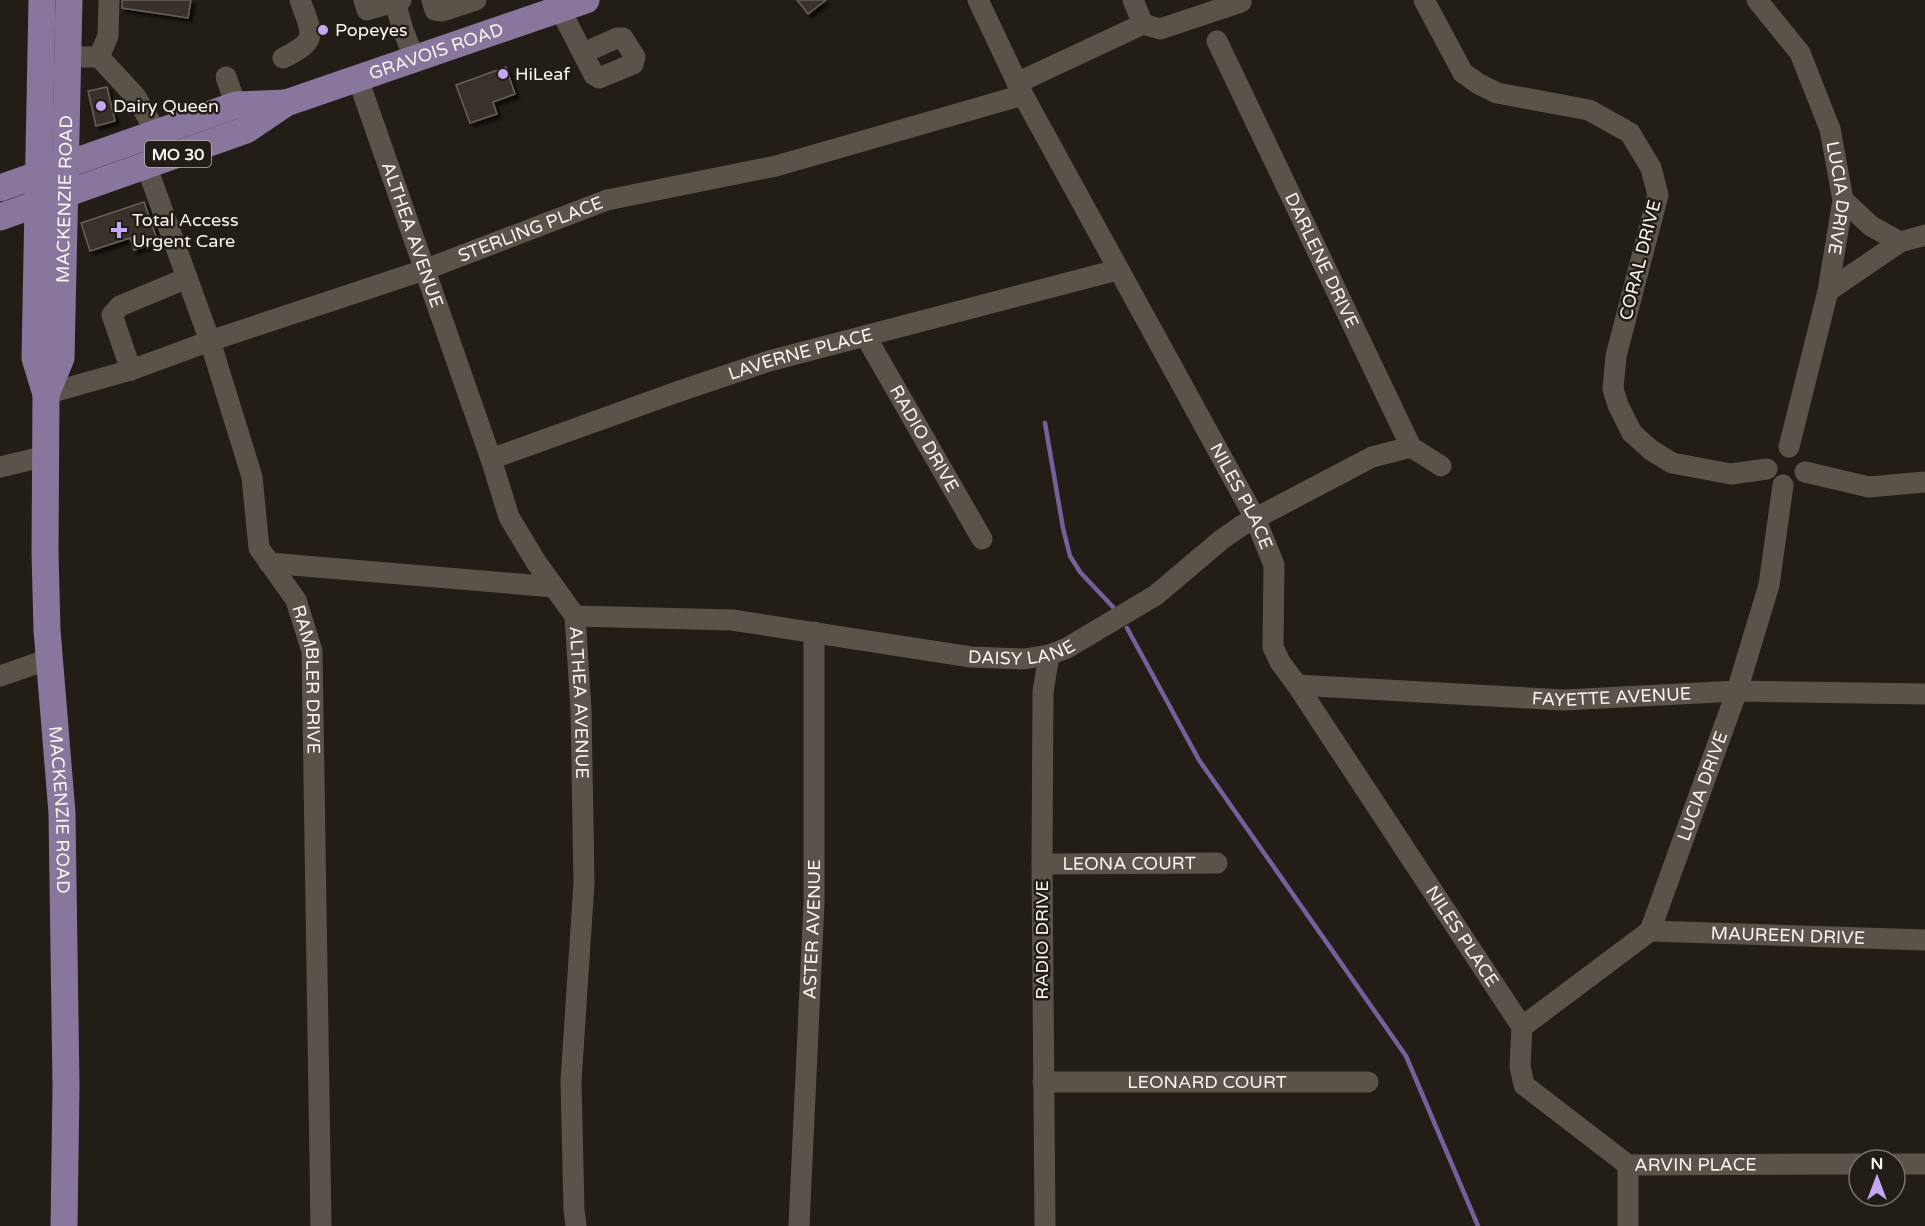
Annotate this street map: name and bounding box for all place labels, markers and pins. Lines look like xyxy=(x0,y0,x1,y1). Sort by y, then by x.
place label: Popeyes xyxy=(335,19,408,41)
marker: Popeyes xyxy=(316,23,330,37)
place label: HiLeaf xyxy=(515,63,570,85)
marker: HiLeaf xyxy=(496,67,510,81)
place label: Dairy Queen xyxy=(113,95,219,117)
marker: Dairy Queen xyxy=(94,99,108,113)
place label: Total Access Urgent Care xyxy=(132,209,239,252)
marker: Total Access Urgent Care xyxy=(110,221,128,239)

